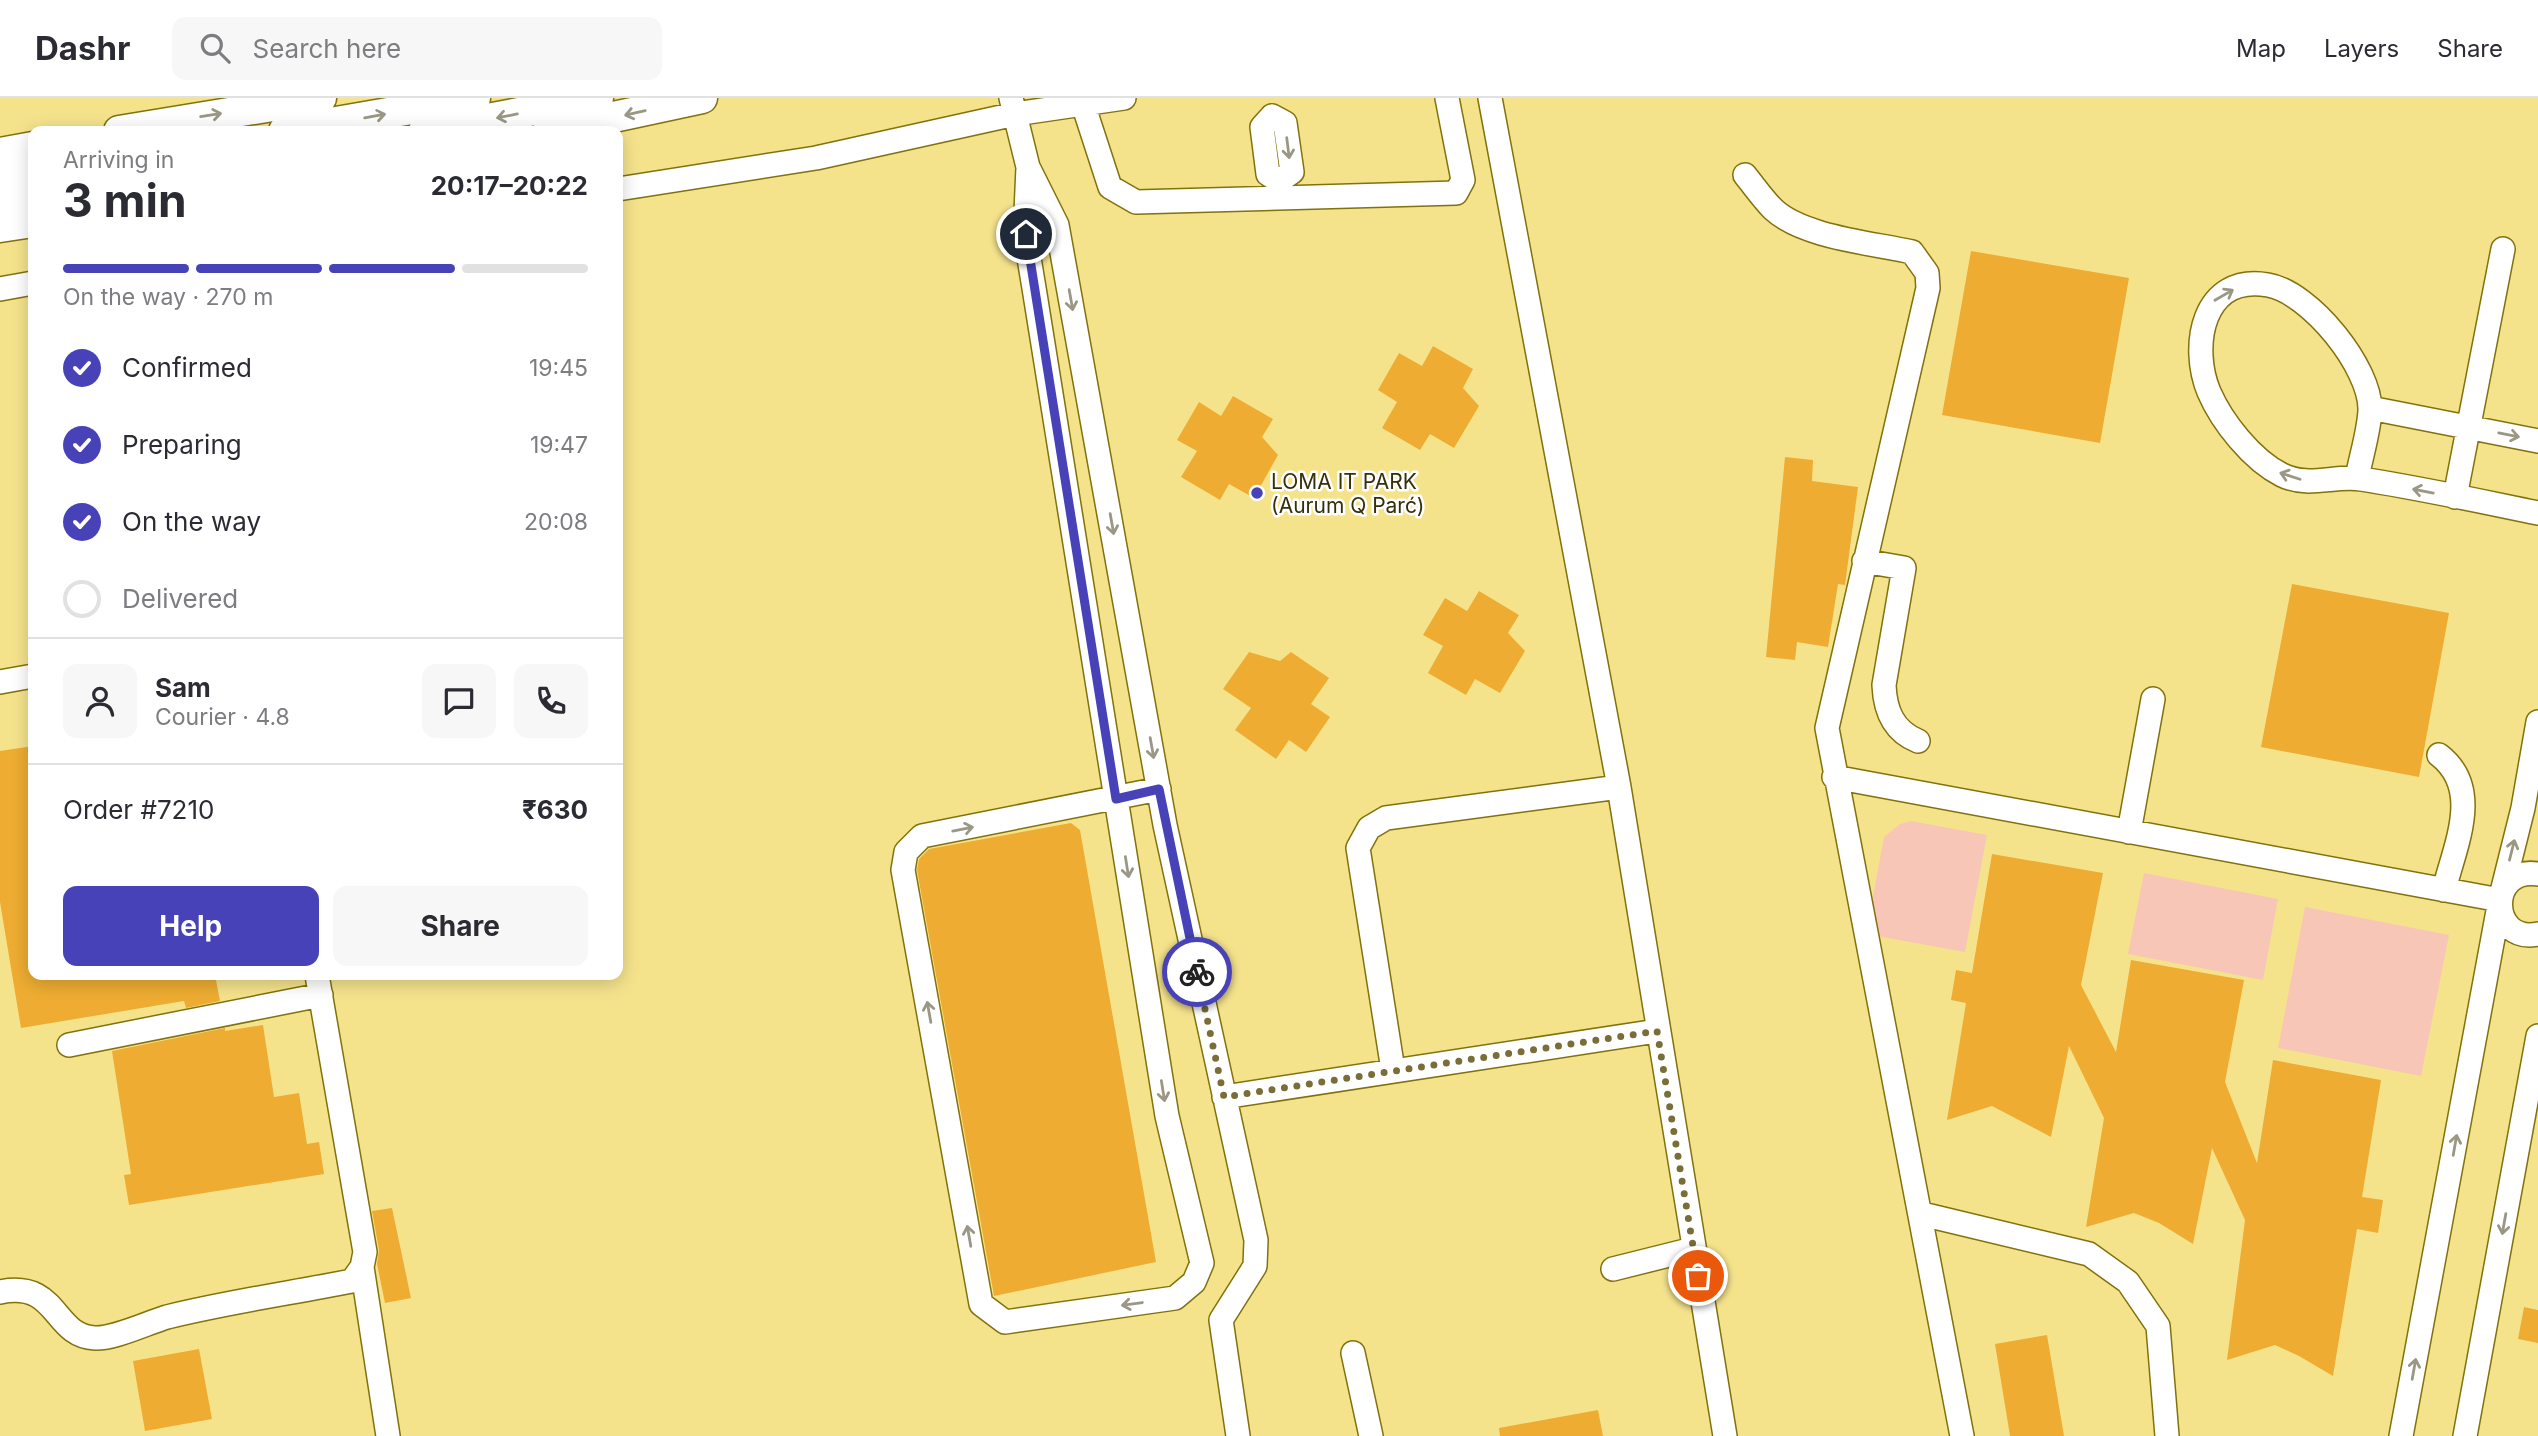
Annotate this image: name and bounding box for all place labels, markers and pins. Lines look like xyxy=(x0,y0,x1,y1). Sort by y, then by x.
pin xyxy=(996,204,1056,264)
place label: LOMA IT PARK (Aurum Q Parć) xyxy=(1271,469,1424,518)
marker: LOMA IT PARK (Aurum Q Parć) xyxy=(1249,485,1265,501)
pin xyxy=(1668,1246,1728,1306)

